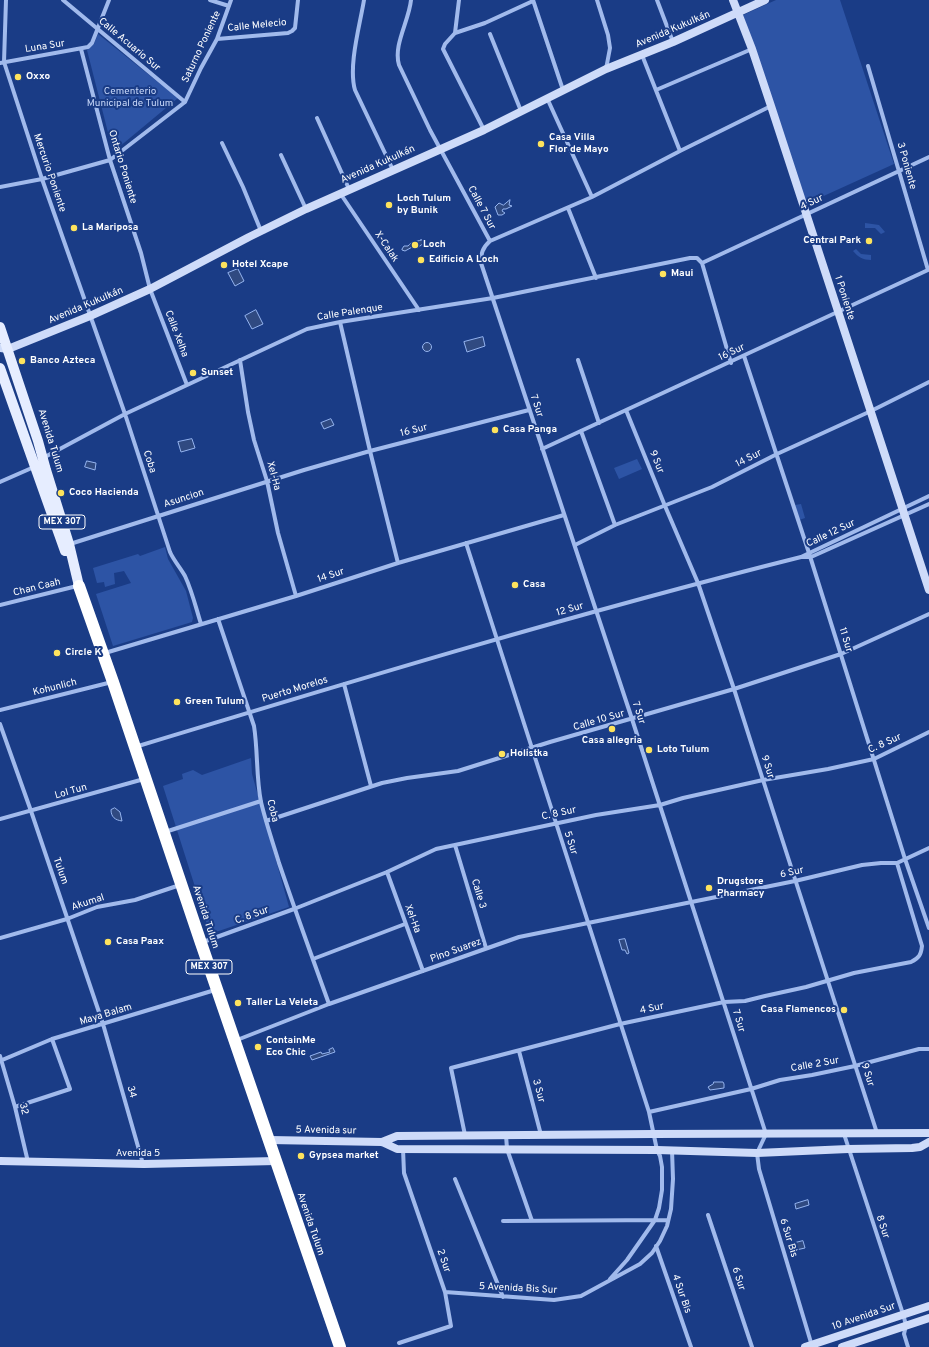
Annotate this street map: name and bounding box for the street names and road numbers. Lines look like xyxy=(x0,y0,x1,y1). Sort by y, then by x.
street label: Saturno Poniente xyxy=(180,9,224,85)
street label: Avenida Kukulkán xyxy=(634,9,712,51)
street label: Calle Acuario Sur xyxy=(96,16,162,74)
street label: Calle Melecio xyxy=(227,17,287,35)
street label: Luna Sur xyxy=(24,38,66,56)
street label: Ontario Poniente xyxy=(105,129,139,205)
street label: Mercurio Poniente xyxy=(30,132,68,214)
street label: 3 Poniente xyxy=(894,141,918,191)
street label: Avenida Kukulkán xyxy=(339,143,417,187)
street label: Calle 7 Sur xyxy=(464,184,498,232)
street label: 4 Sur xyxy=(799,192,825,214)
street label: X-Calak xyxy=(371,229,401,265)
street label: 1 Poniente xyxy=(831,274,857,322)
street label: Avenida Kukulkán xyxy=(47,285,125,327)
street label: Calle Palenque xyxy=(316,302,384,324)
street label: Calle Xelha xyxy=(162,309,190,359)
street label: 16 Sur xyxy=(717,342,747,364)
street label: 7 Sur xyxy=(527,393,545,419)
street label: Avenida Tulum xyxy=(35,408,65,474)
street label: 16 Sur xyxy=(399,422,429,440)
street label: 14 Sur xyxy=(734,447,764,471)
street label: Coba xyxy=(140,449,158,475)
street label: 9 Sur xyxy=(646,449,666,475)
street label: Xel-Ha xyxy=(263,460,283,492)
street label: Asuncion xyxy=(162,487,206,511)
road number: MEX 307 xyxy=(39,515,85,529)
street label: Calle 12 Sur xyxy=(805,517,857,551)
street label: 14 Sur xyxy=(316,566,346,586)
street label: Chan Caah xyxy=(12,576,62,600)
street label: 12 Sur xyxy=(555,600,585,620)
street label: 11 Sur xyxy=(836,626,854,654)
street label: Puerto Morelos xyxy=(261,674,329,706)
street label: Kohunlich xyxy=(32,677,78,699)
street label: 7 Sur xyxy=(629,700,647,726)
street label: Calle 10 Sur xyxy=(572,708,626,734)
street label: C. 8 Sur xyxy=(866,731,904,757)
street label: 9 Sur xyxy=(758,754,776,780)
street label: Lol Tun xyxy=(54,782,88,802)
street label: Coba xyxy=(263,798,281,824)
street label: C. 8 Sur xyxy=(541,804,577,824)
street label: 5 Sur xyxy=(561,830,579,856)
street label: Tulum xyxy=(50,856,70,886)
street label: 6 Sur xyxy=(779,865,805,881)
street label: Calle 3 xyxy=(468,878,488,910)
street label: Avenida Tulum xyxy=(189,884,221,950)
street label: Akumal xyxy=(70,892,106,914)
street label: Xel-Ha xyxy=(401,903,423,935)
street label: C. 8 Sur xyxy=(233,904,271,928)
street label: Pino Suarez xyxy=(429,936,483,966)
road number: MEX 307 xyxy=(186,960,232,974)
street label: Maya Balam xyxy=(78,1001,134,1029)
street label: 4 Sur xyxy=(639,1001,665,1017)
street label: 7 Sur xyxy=(729,1008,747,1034)
street label: Calle 2 Sur xyxy=(790,1055,840,1075)
street label: 9 Sur xyxy=(858,1062,876,1088)
street label: 3 Sur xyxy=(529,1078,547,1104)
street label: 34 xyxy=(124,1084,138,1100)
street label: 32 xyxy=(16,1102,30,1116)
street label: 5 Avenida sur xyxy=(295,1124,357,1138)
street label: Avenida 5 xyxy=(116,1148,160,1160)
street label: Avenida Tulum xyxy=(294,1191,326,1257)
street label: 8 Sur xyxy=(873,1214,891,1240)
street label: 6 Sur Bis xyxy=(776,1217,800,1259)
street label: 2 Sur xyxy=(433,1248,453,1274)
street label: 6 Sur xyxy=(729,1266,747,1292)
street label: 4 Sur Bis xyxy=(669,1273,693,1315)
street label: 5 Avenida Bis Sur xyxy=(478,1281,558,1297)
street label: 10 Avenida Sur xyxy=(831,1301,897,1333)

